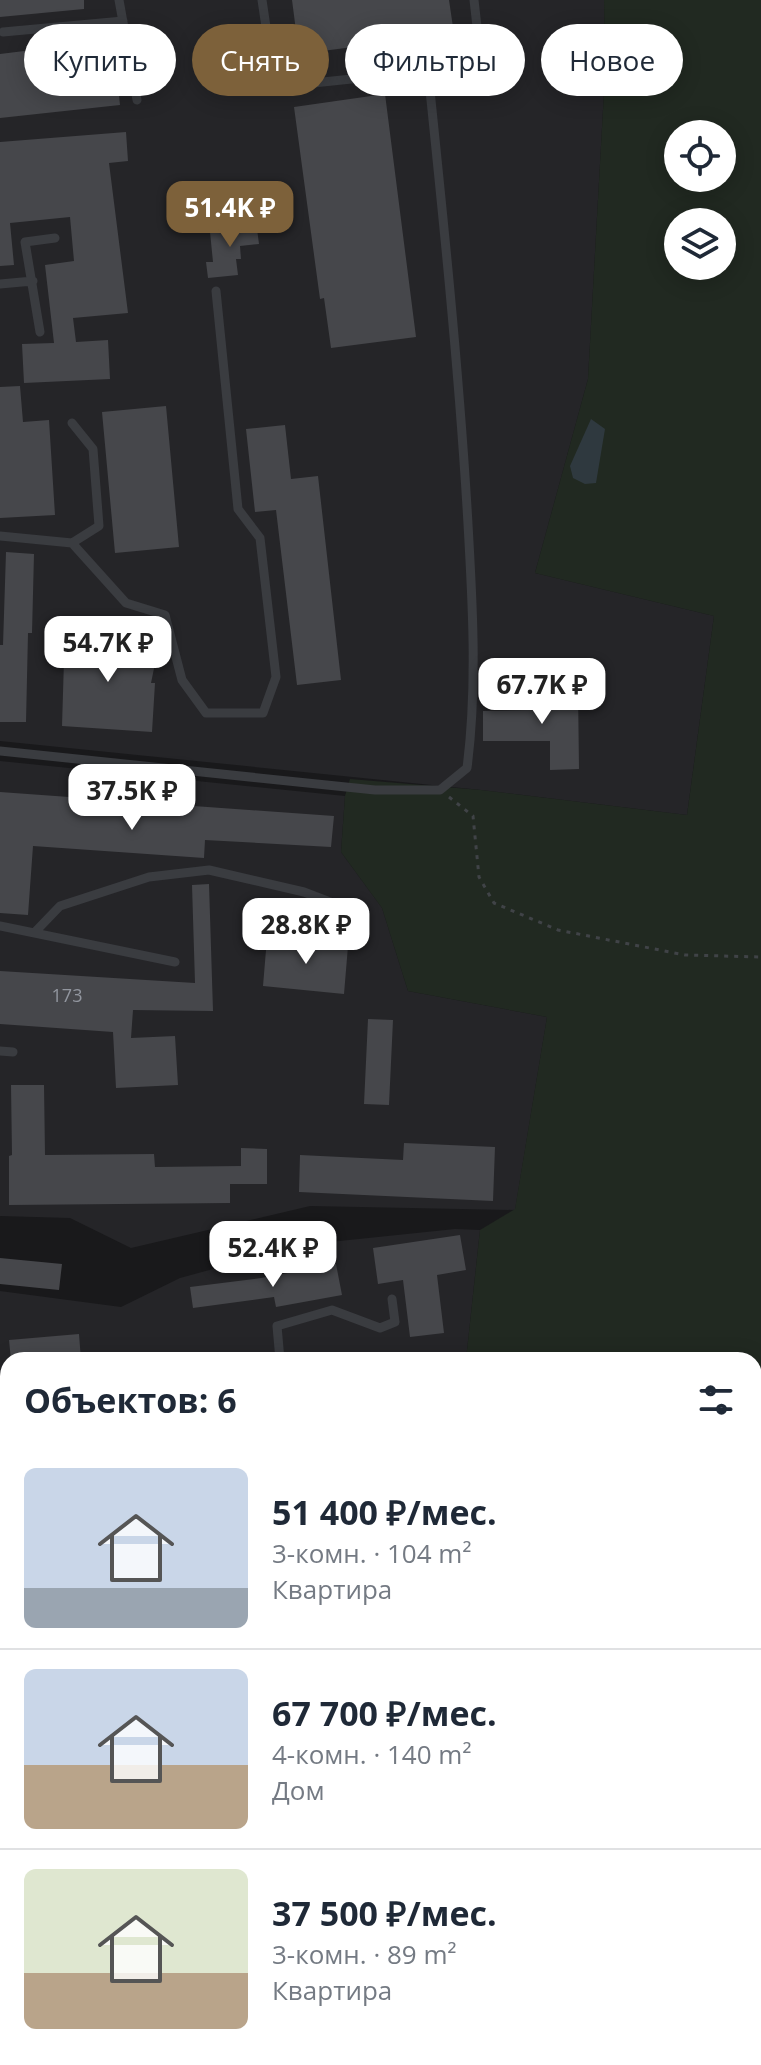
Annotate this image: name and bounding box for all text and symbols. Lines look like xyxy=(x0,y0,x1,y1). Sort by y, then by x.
chip: Купить xyxy=(24,24,176,96)
chip: Снять xyxy=(192,24,329,96)
chip: Фильтры xyxy=(345,24,525,96)
chip: Новое xyxy=(541,24,683,96)
map controls xyxy=(664,120,736,280)
button: locate xyxy=(664,120,736,192)
pin: 51.4K ₽ xyxy=(156,181,304,249)
text: 51.4K ₽ xyxy=(184,189,276,225)
button: layers xyxy=(664,208,736,280)
pin: 54.7K ₽ xyxy=(34,616,182,684)
text: 54.7K ₽ xyxy=(62,624,154,660)
pin: 67.7K ₽ xyxy=(468,658,616,726)
text: 67.7K ₽ xyxy=(496,666,588,702)
pin: 37.5K ₽ xyxy=(58,764,206,832)
text: 37.5K ₽ xyxy=(86,772,178,808)
pin: 28.8K ₽ xyxy=(232,898,380,966)
text: 28.8K ₽ xyxy=(260,906,352,942)
house number: 173 xyxy=(52,983,82,1007)
pin: 52.4K ₽ xyxy=(199,1221,347,1289)
text: 52.4K ₽ xyxy=(227,1229,319,1265)
text: Объектов: 6 xyxy=(24,1377,237,1423)
icon: filters xyxy=(694,1378,738,1422)
text: 51 400 ₽/мес. xyxy=(272,1489,497,1535)
icon: home xyxy=(88,1500,184,1596)
text: 3-комн. · 104 m² xyxy=(272,1535,471,1571)
text: Квартира xyxy=(272,1571,392,1607)
text: 67 700 ₽/мес. xyxy=(272,1690,497,1736)
icon: home xyxy=(88,1701,184,1797)
text: 4-комн. · 140 m² xyxy=(272,1736,471,1772)
text: Дом xyxy=(272,1772,325,1808)
text: 37 500 ₽/мес. xyxy=(272,1890,497,1936)
icon: home xyxy=(88,1901,184,1997)
text: 3-комн. · 89 m² xyxy=(272,1936,457,1972)
text: Квартира xyxy=(272,1972,392,2008)

